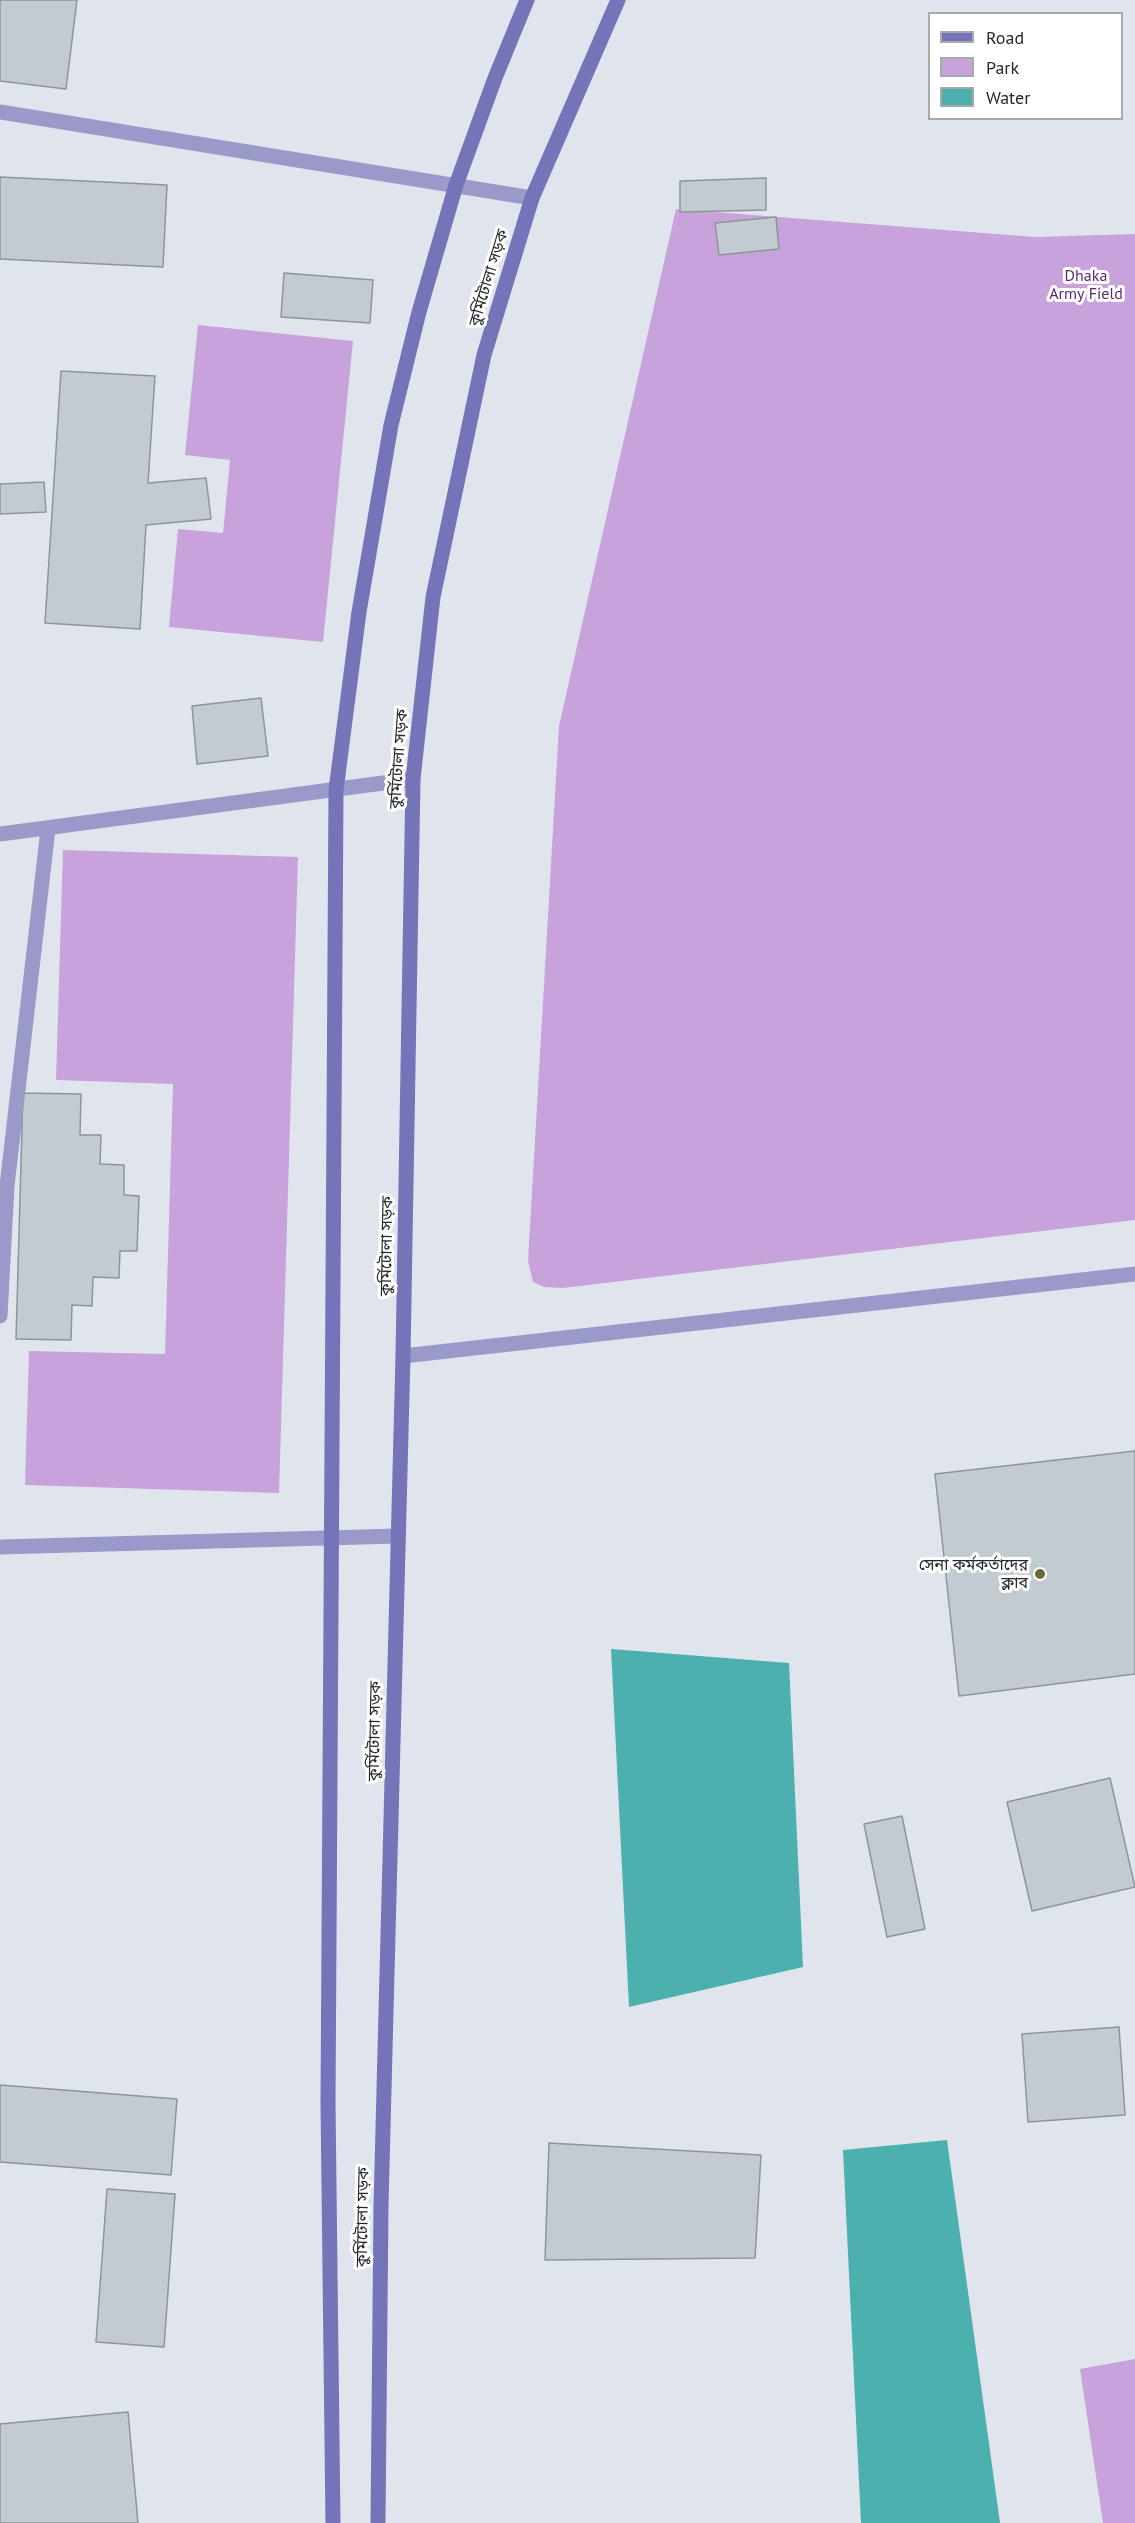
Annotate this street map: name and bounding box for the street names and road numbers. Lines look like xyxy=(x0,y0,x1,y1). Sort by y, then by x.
street label: কুর্মিটোলা সড়ক xyxy=(465,227,513,329)
street label: কুর্মিটোলা সড়ক xyxy=(386,708,412,810)
street label: কুর্মিটোলা সড়ক xyxy=(377,1196,397,1296)
street label: কুর্মিটোলা সড়ক xyxy=(365,1681,385,1781)
street label: কুর্মিটোলা সড়ক xyxy=(353,2167,373,2267)

